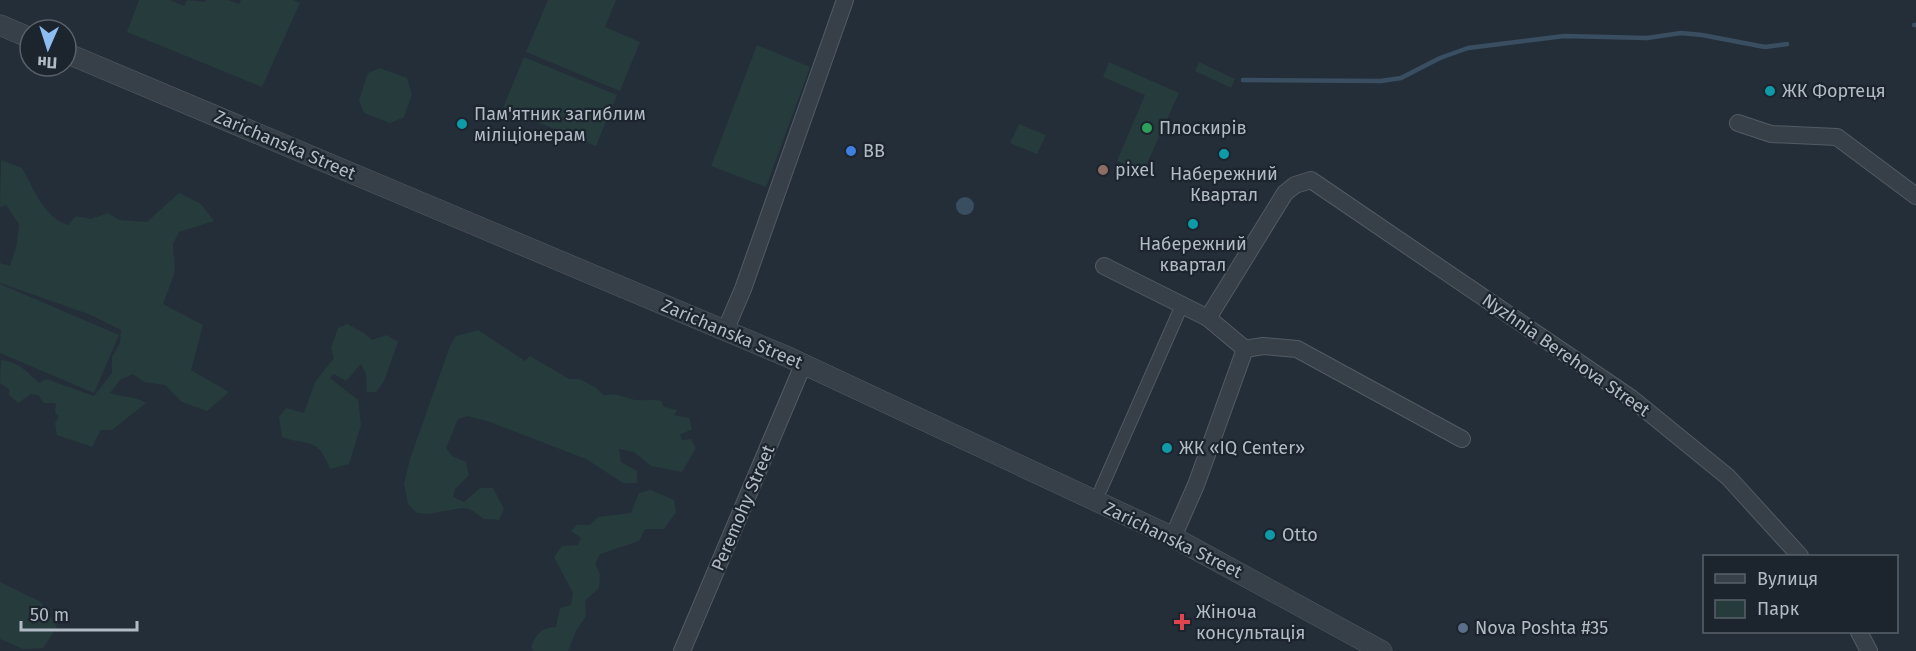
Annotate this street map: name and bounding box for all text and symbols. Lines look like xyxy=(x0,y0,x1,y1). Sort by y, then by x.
north arrow xyxy=(18,18,78,78)
text: Пн xyxy=(37,52,58,72)
place label: ЖК Фортеця xyxy=(1782,80,1886,102)
marker: ЖК Фортеця xyxy=(1763,84,1777,98)
place label: Пам'ятник загиблим міліціонерам xyxy=(474,103,646,146)
street label: Zarichanska Street xyxy=(211,105,359,185)
marker: Пам'ятник загиблим міліціонерам xyxy=(455,117,469,131)
place label: Плоскирів xyxy=(1159,117,1247,139)
marker: Плоскирів xyxy=(1140,121,1154,135)
place label: ВВ xyxy=(863,140,885,162)
marker: ВВ xyxy=(844,144,858,158)
marker: Набережний Квартал xyxy=(1217,147,1231,161)
place label: pixel xyxy=(1115,159,1154,181)
marker: pixel xyxy=(1096,163,1110,177)
place label: Набережний Квартал xyxy=(1170,163,1278,206)
marker: Набережний квартал xyxy=(1186,217,1200,231)
place label: Набережний квартал xyxy=(1139,233,1247,276)
street label: Nyzhnia Berehova Street xyxy=(1478,289,1654,422)
street label: Zarichanska Street xyxy=(658,294,806,374)
place label: ЖК «IQ Center» xyxy=(1179,437,1305,459)
street label: Peremohy Street xyxy=(707,441,780,574)
marker: ЖК «IQ Center» xyxy=(1160,441,1174,455)
street label: Zarichanska Street xyxy=(1100,497,1246,583)
place label: Otto xyxy=(1282,524,1318,546)
marker: Otto xyxy=(1263,528,1277,542)
legend xyxy=(1703,555,1898,633)
text: Вулиця xyxy=(1757,568,1818,590)
scale bar xyxy=(21,594,136,632)
text: Парк xyxy=(1757,598,1800,620)
place label: Жіноча консультація xyxy=(1196,601,1305,644)
text: 50 m xyxy=(30,604,69,626)
marker: Жіноча консультація xyxy=(1173,613,1191,631)
place label: Nova Poshta #35 xyxy=(1475,617,1608,639)
marker: Nova Poshta #35 xyxy=(1456,621,1470,635)

